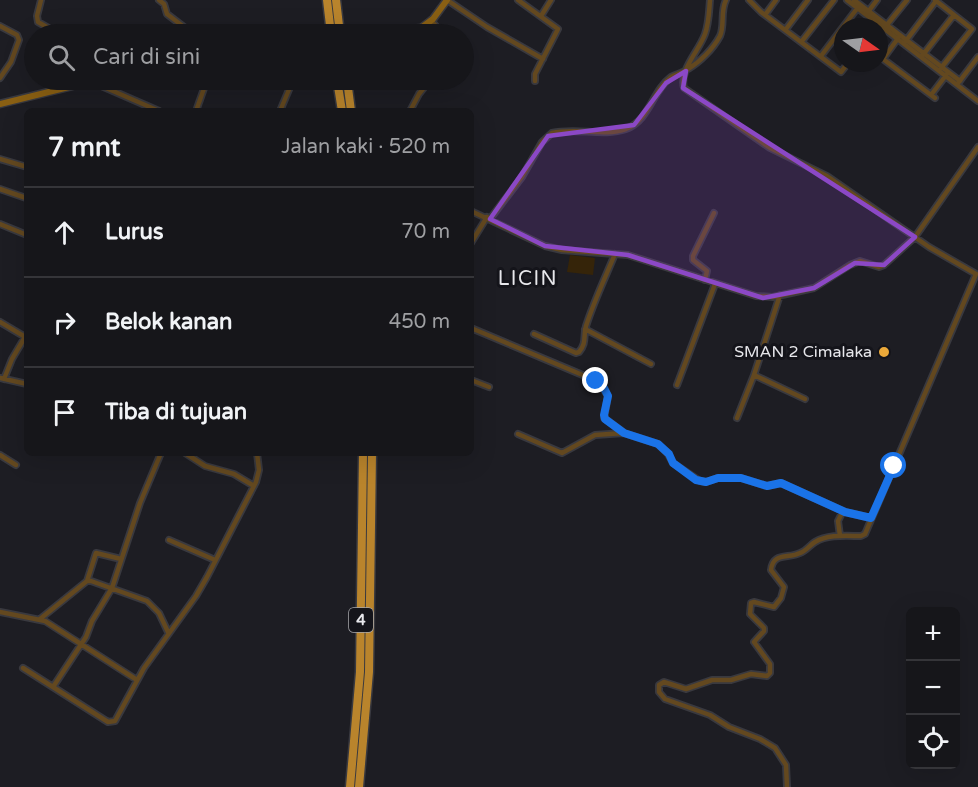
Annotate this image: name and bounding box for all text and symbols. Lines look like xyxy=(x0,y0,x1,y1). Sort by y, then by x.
north arrow xyxy=(834,18,888,72)
search box xyxy=(24,24,474,90)
icon: search xyxy=(45,41,78,74)
text: Cari di sini xyxy=(93,44,200,70)
text: 7 mnt xyxy=(48,132,120,163)
text: Jalan kaki · 520 m xyxy=(281,135,450,159)
icon: ahead xyxy=(48,216,81,249)
text: Lurus xyxy=(105,219,163,245)
text: 70 m xyxy=(401,220,450,244)
district label: LICIN xyxy=(498,267,558,291)
icon: right xyxy=(48,306,81,339)
text: Belok kanan xyxy=(105,309,232,335)
text: 450 m xyxy=(389,310,450,334)
place label: SMAN 2 Cimalaka xyxy=(734,342,872,362)
marker: SMAN 2 Cimalaka xyxy=(877,345,891,359)
route end xyxy=(582,367,608,393)
icon: arrive xyxy=(48,396,81,429)
text: Tiba di tujuan xyxy=(105,399,247,425)
route start xyxy=(880,452,906,478)
map controls xyxy=(906,607,960,769)
button: + xyxy=(906,607,960,661)
road number: 4 xyxy=(349,608,373,632)
button: − xyxy=(906,661,960,715)
button: locate xyxy=(906,715,960,769)

